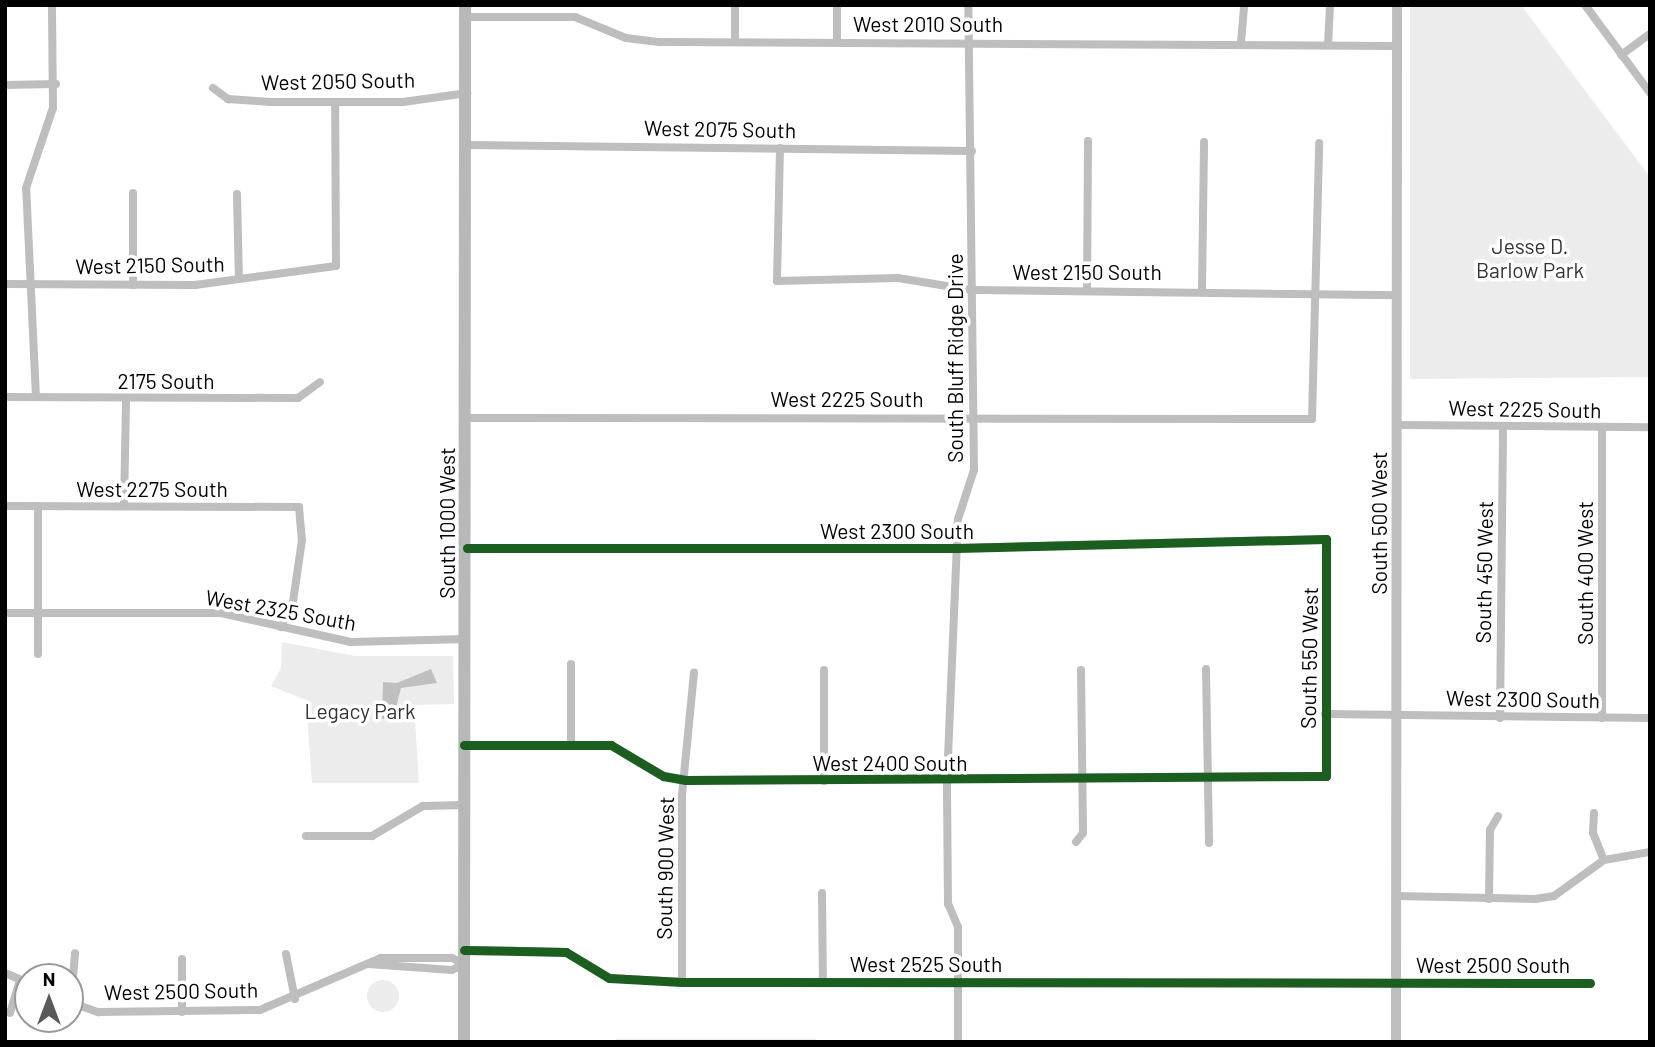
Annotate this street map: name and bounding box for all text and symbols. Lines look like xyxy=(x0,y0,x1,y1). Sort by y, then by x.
street label: West 2010 South xyxy=(853,11,1003,37)
street label: West 2050 South xyxy=(261,67,415,95)
street label: West 2075 South xyxy=(644,115,796,143)
park label: Jesse D. Barlow Park xyxy=(1476,233,1584,283)
street label: West 2150 South xyxy=(75,251,225,279)
street label: South Bluff Ridge Drive xyxy=(942,253,968,463)
street label: West 2150 South xyxy=(1012,259,1162,285)
street label: 2175 South xyxy=(117,368,215,394)
street label: West 2225 South xyxy=(770,386,924,412)
street label: West 2225 South xyxy=(1448,395,1602,423)
street label: South 1000 West xyxy=(434,447,460,599)
street label: South 500 West xyxy=(1366,452,1392,594)
street label: West 2275 South xyxy=(76,476,228,502)
street label: South 450 West xyxy=(1470,500,1498,644)
street label: South 400 West xyxy=(1572,501,1598,645)
street label: West 2300 South xyxy=(820,518,974,544)
street label: West 2325 South xyxy=(204,584,358,636)
street label: South 550 West xyxy=(1295,587,1323,729)
street label: West 2300 South xyxy=(1446,685,1600,713)
park label: Legacy Park xyxy=(304,698,416,724)
street label: West 2400 South xyxy=(812,750,968,776)
street label: South 900 West xyxy=(651,796,679,940)
street label: West 2525 South xyxy=(850,951,1002,977)
street label: West 2500 South xyxy=(1416,952,1570,978)
north arrow xyxy=(14,963,84,1033)
text: N xyxy=(43,967,55,990)
street label: West 2500 South xyxy=(104,977,258,1005)

